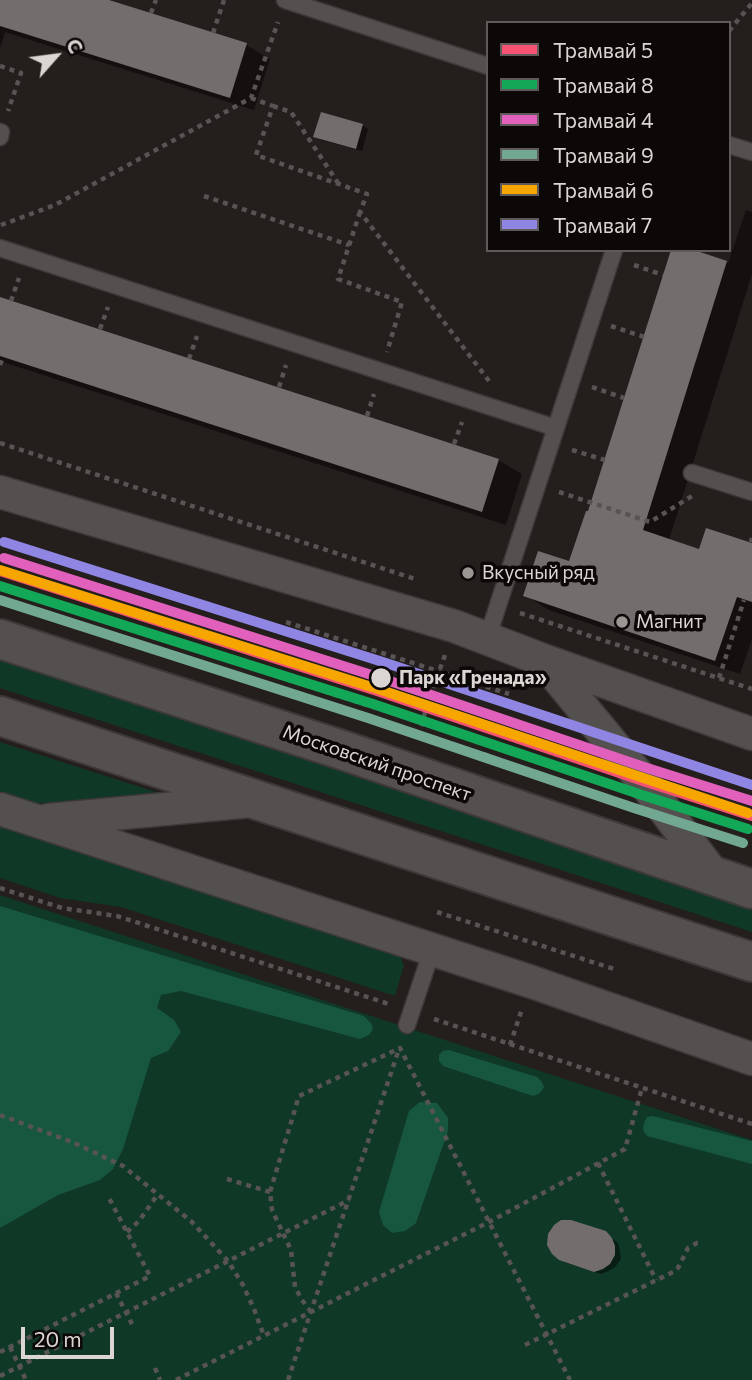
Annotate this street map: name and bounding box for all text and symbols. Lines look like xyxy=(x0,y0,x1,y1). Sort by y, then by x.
north arrow xyxy=(21,21,91,91)
legend xyxy=(486,21,731,252)
text: С xyxy=(62,35,88,57)
text: Трамвай 5 xyxy=(553,37,653,62)
text: Трамвай 8 xyxy=(553,72,654,97)
text: Трамвай 4 xyxy=(553,107,654,132)
text: Трамвай 9 xyxy=(553,142,654,167)
text: Трамвай 6 xyxy=(553,177,654,202)
text: Трамвай 7 xyxy=(553,212,652,237)
place label: Вкусный ряд xyxy=(482,562,595,584)
marker: Вкусный ряд xyxy=(460,565,476,581)
place label: Магнит xyxy=(636,611,703,633)
marker: Магнит xyxy=(614,614,630,630)
marker: Парк «Гренада» xyxy=(369,666,393,690)
place label: Парк «Гренада» xyxy=(399,667,547,689)
street label: Московский проспект xyxy=(280,720,474,806)
scale bar xyxy=(24,1314,117,1358)
text: 20 m xyxy=(34,1326,82,1351)

